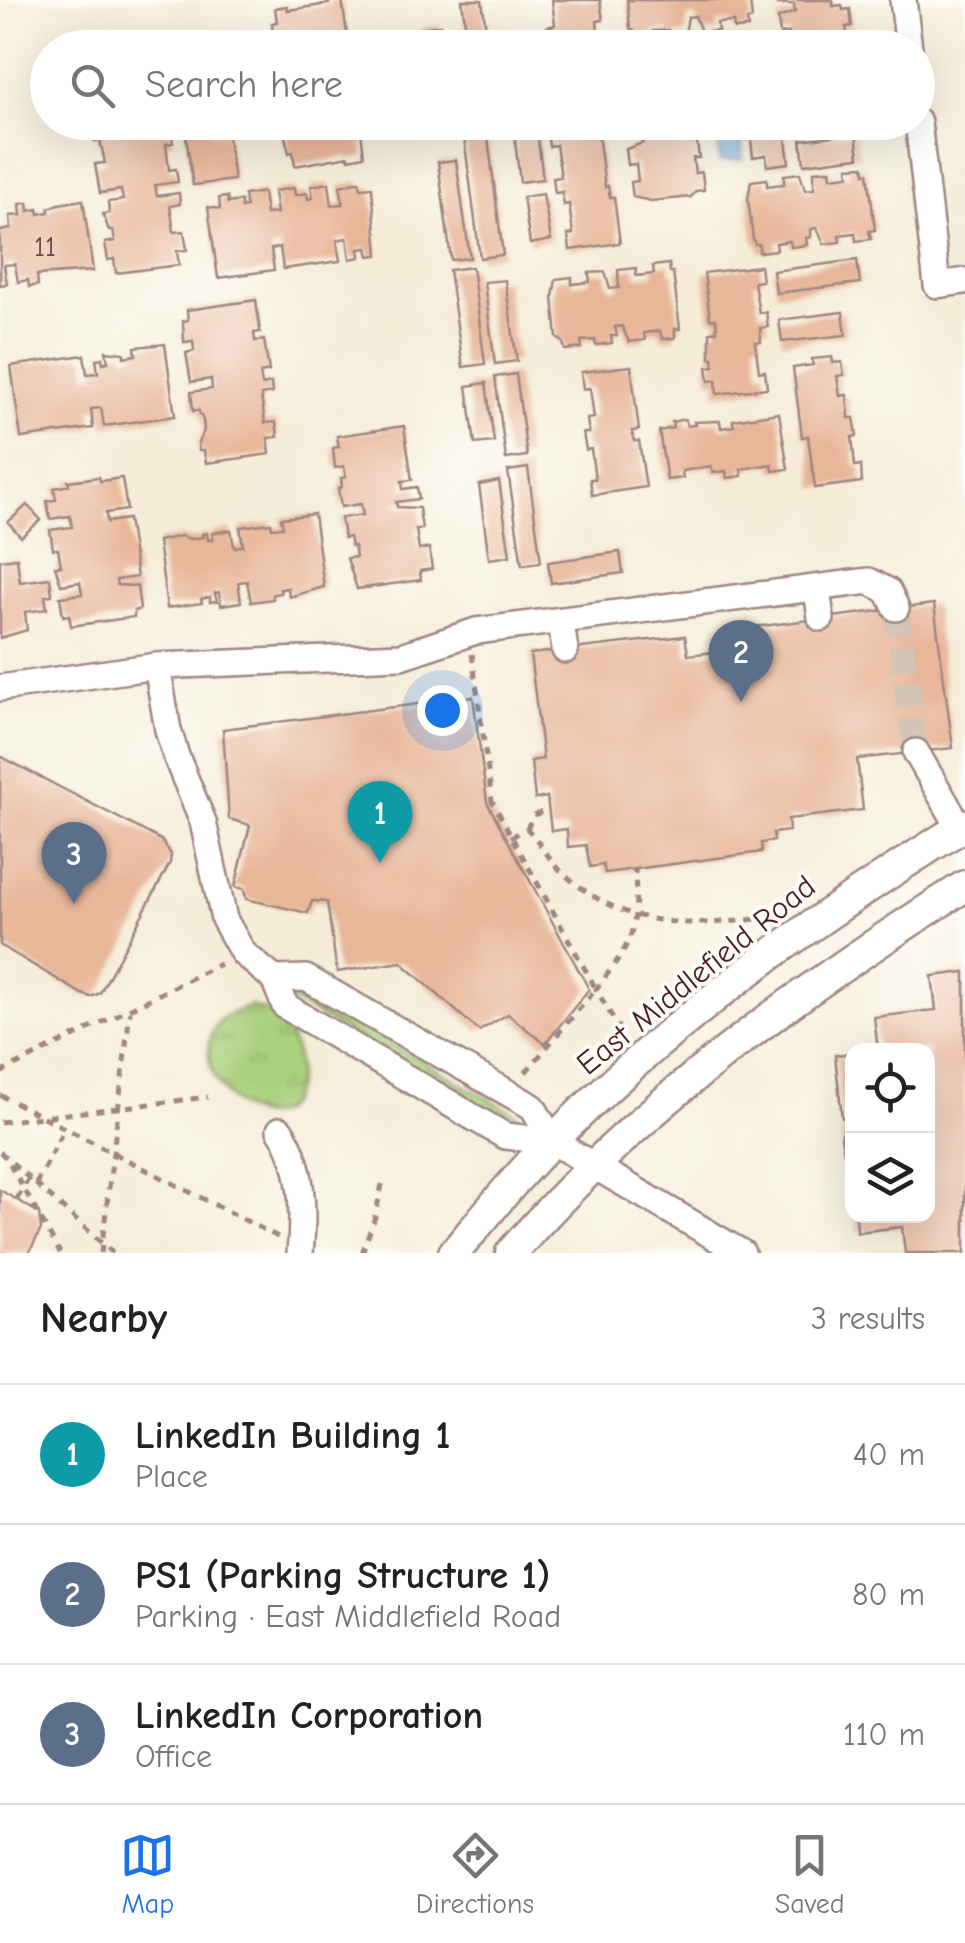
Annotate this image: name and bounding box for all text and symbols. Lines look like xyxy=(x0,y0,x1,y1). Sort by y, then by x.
search box xyxy=(30,30,935,140)
icon: search xyxy=(65,58,120,113)
text: Search here xyxy=(145,63,343,107)
house number: 11 xyxy=(34,231,56,263)
pin: 2 xyxy=(708,620,774,702)
your location xyxy=(417,685,468,736)
pin: 1 xyxy=(348,780,412,863)
pin: 3 xyxy=(42,822,106,904)
street label: East Middlefield Road xyxy=(569,867,823,1083)
map controls xyxy=(845,1043,935,1223)
button: locate xyxy=(845,1043,935,1133)
button: layers xyxy=(845,1133,935,1223)
text: Nearby xyxy=(40,1294,167,1343)
text: 3 results xyxy=(811,1300,925,1337)
text: LinkedIn Building 1 xyxy=(135,1414,450,1458)
text: 1 xyxy=(66,1436,79,1473)
text: 40 m xyxy=(853,1436,925,1473)
text: Place xyxy=(135,1458,208,1495)
text: PS1 (Parking Structure 1) xyxy=(135,1554,550,1598)
text: 2 xyxy=(65,1576,80,1613)
text: 80 m xyxy=(852,1576,925,1613)
text: Parking · East Middlefield Road xyxy=(135,1598,561,1635)
text: LinkedIn Corporation xyxy=(135,1694,483,1738)
text: 3 xyxy=(65,1716,80,1753)
text: 110 m xyxy=(843,1716,925,1753)
text: Office xyxy=(135,1738,212,1775)
tab: Map xyxy=(120,1828,175,1920)
tab: Directions xyxy=(416,1828,534,1920)
tab: Saved xyxy=(775,1828,845,1920)

